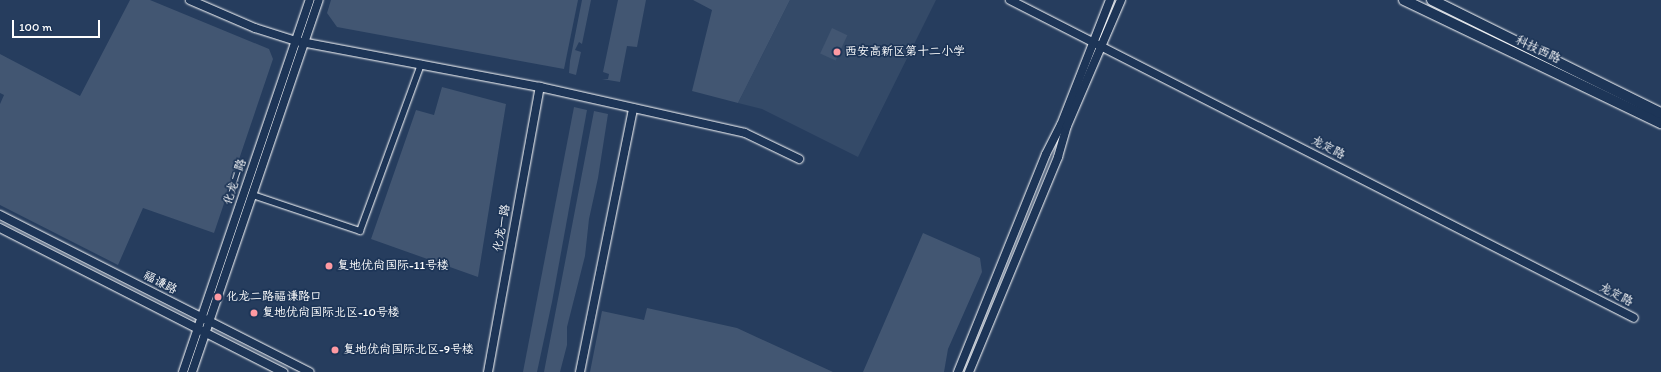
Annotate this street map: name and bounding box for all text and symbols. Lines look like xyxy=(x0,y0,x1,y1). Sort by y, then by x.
scale bar xyxy=(14,12,102,38)
text: 100 m xyxy=(19,20,52,34)
street label: 科技西路 xyxy=(1513,33,1563,67)
place label: 西安高新区第十二小学 xyxy=(845,45,965,59)
marker: 西安高新区第十二小学 xyxy=(832,47,842,57)
street label: 龙定路 xyxy=(1309,133,1347,163)
street label: 化龙二路 xyxy=(220,157,250,207)
street label: 化龙一路 xyxy=(491,203,513,253)
place label: 复地优尚国际-11号楼 xyxy=(337,259,449,273)
marker: 复地优尚国际-11号楼 xyxy=(324,261,334,271)
street label: 福谦路 xyxy=(141,268,179,298)
street label: 龙定路 xyxy=(1597,280,1635,310)
place label: 化龙二路福谦路口 xyxy=(226,290,322,304)
marker: 化龙二路福谦路口 xyxy=(213,292,223,302)
place label: 复地优尚国际北区-10号楼 xyxy=(262,306,400,320)
marker: 复地优尚国际北区-10号楼 xyxy=(249,308,259,318)
place label: 复地优尚国际北区-9号楼 xyxy=(343,343,474,357)
marker: 复地优尚国际北区-9号楼 xyxy=(330,345,340,355)

